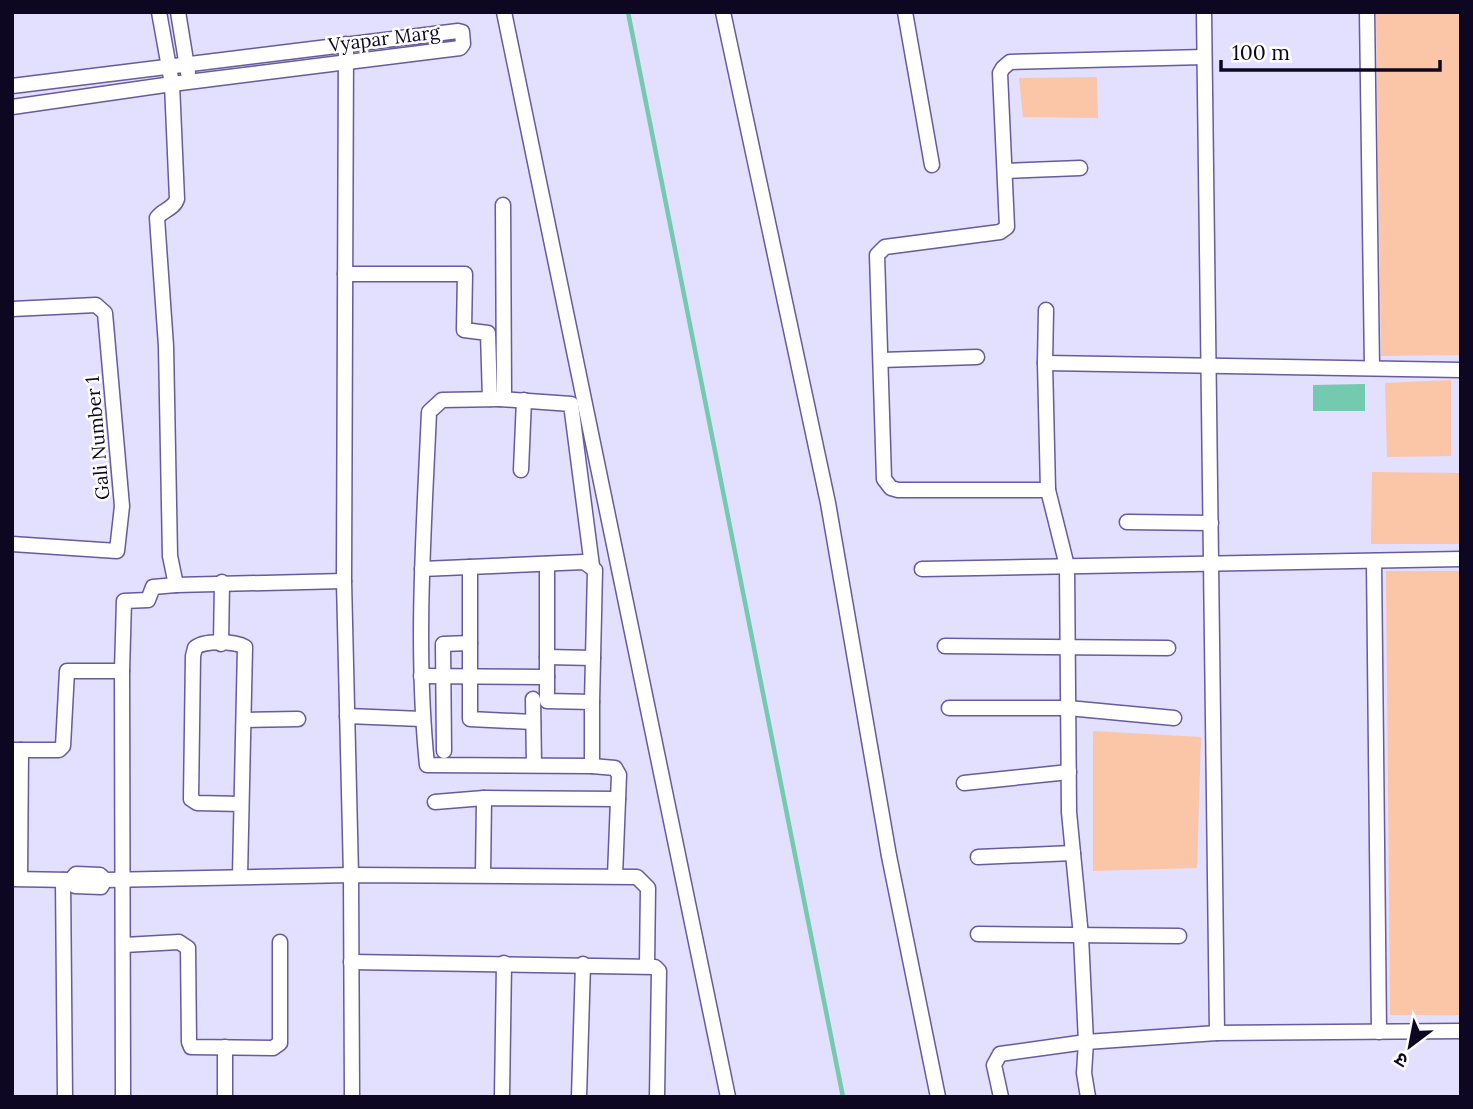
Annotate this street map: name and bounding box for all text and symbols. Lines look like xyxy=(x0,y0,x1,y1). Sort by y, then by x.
street label: Vyapar Marg xyxy=(326,19,442,57)
scale bar xyxy=(1221,28,1440,72)
text: 100 m xyxy=(1232,39,1290,66)
street label: Gali Number 1 xyxy=(80,375,114,501)
north arrow xyxy=(1375,1011,1445,1081)
text: उ xyxy=(1389,1047,1412,1074)

